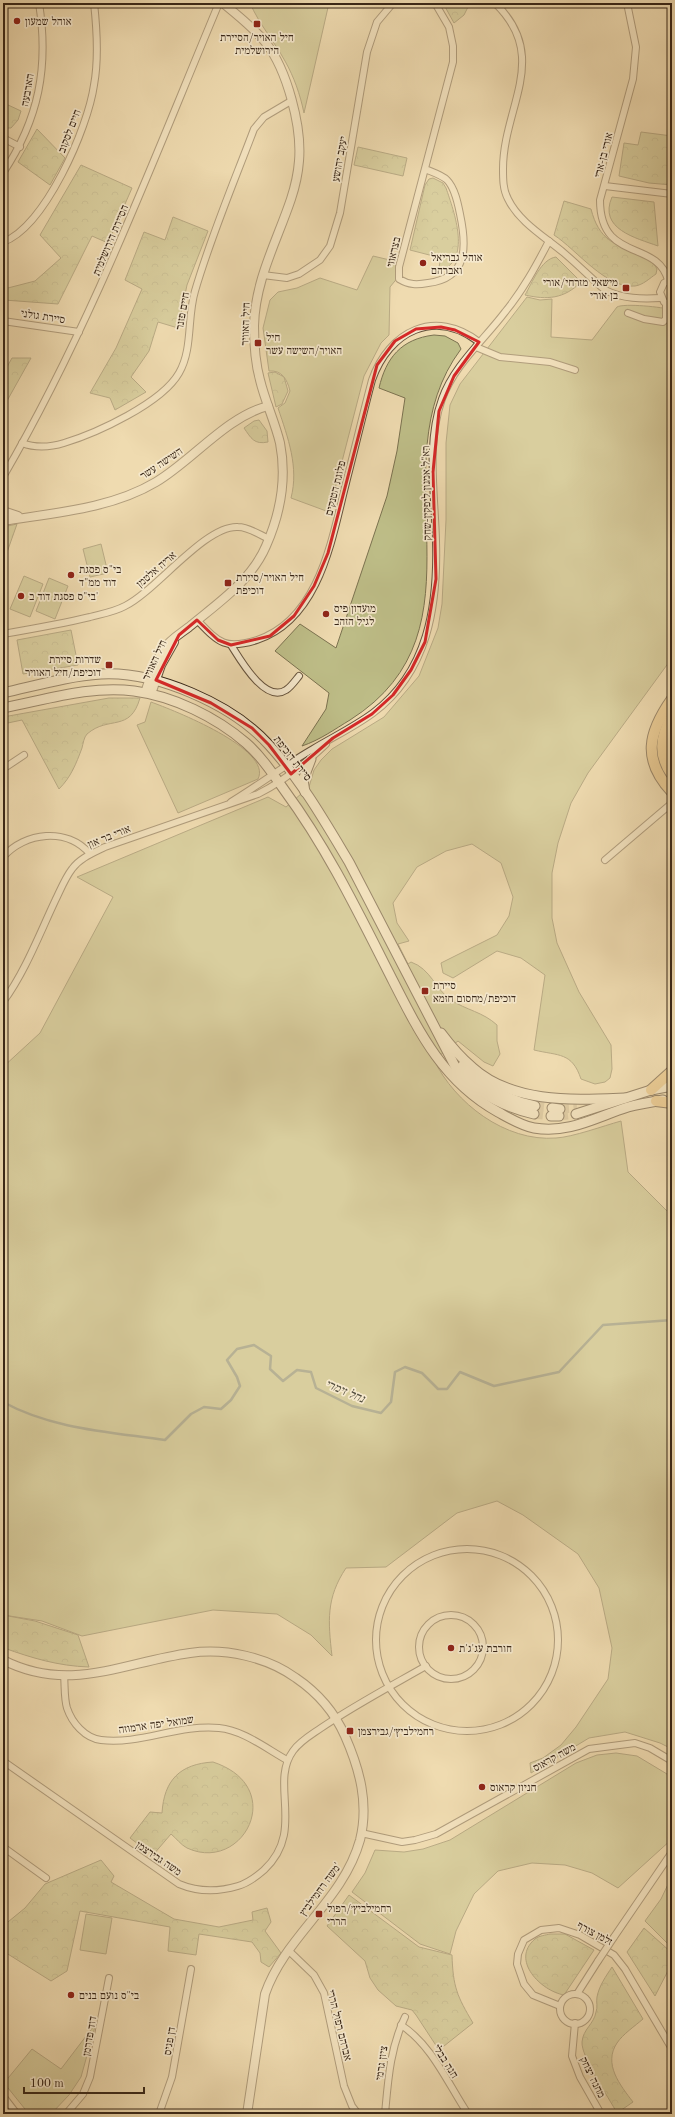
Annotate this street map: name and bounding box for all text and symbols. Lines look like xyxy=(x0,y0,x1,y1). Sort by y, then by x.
marker: אוהל שמעון xyxy=(12,16,22,26)
place label: אוהל שמעון xyxy=(25,16,72,28)
marker: חיל האויר/הסיירת הירושלמית xyxy=(252,19,262,29)
place label: חיל האויר/הסיירת הירושלמית xyxy=(220,32,294,57)
street label: הארבעה xyxy=(20,73,37,108)
street label: חיים לסקוב xyxy=(56,108,84,155)
street label: אורי בן-ארי xyxy=(593,131,616,179)
street label: יעקב יהושע xyxy=(331,136,350,183)
street label: הסיירת הירושלמית xyxy=(91,203,131,278)
street label: בצראווי xyxy=(386,236,403,269)
place label: אוהל גבריאל ואברהם xyxy=(431,252,483,277)
marker: אוהל גבריאל ואברהם xyxy=(418,258,428,268)
place label: מישאל מזרחי/אורי בן אורי xyxy=(543,277,618,302)
marker: מישאל מזרחי/אורי בן אורי xyxy=(621,283,631,293)
street label: חיים פזנר xyxy=(175,292,192,331)
street label: חיל האוויר xyxy=(239,302,253,346)
street label: סיירת גולני xyxy=(20,308,66,326)
place label: חיל האויר/השישה עשר xyxy=(266,332,342,357)
marker: חיל האויר/השישה עשר xyxy=(253,338,263,348)
street label: רא"ל אמנון ליפקין-שחק xyxy=(420,445,434,541)
street label: השישה עשר xyxy=(139,446,185,482)
street label: פלוגת הטנקים xyxy=(323,459,349,517)
street label: אריה אלטמן xyxy=(134,549,179,590)
place label: בי"ס פסגת דוד ממ"ד xyxy=(79,565,121,589)
marker: בי"ס פסגת דוד ממ"ד xyxy=(66,570,76,580)
place label: חיל האויר/סיירת דוכיפת xyxy=(236,572,304,597)
marker: חיל האויר/סיירת דוכיפת xyxy=(223,578,233,588)
marker: בי"ס פסגת דוד ב' xyxy=(16,591,26,601)
place label: בי"ס פסגת דוד ב' xyxy=(29,592,98,603)
place label: מועדון פיס לגיל הזהב xyxy=(334,604,376,628)
marker: מועדון פיס לגיל הזהב xyxy=(321,609,331,619)
street label: חיל האוויר xyxy=(140,638,169,683)
place label: שדרות סיירת דוכיפת/חיל האוויר xyxy=(25,655,101,679)
marker: שדרות סיירת דוכיפת/חיל האוויר xyxy=(104,660,114,670)
street label: סיירת דוכיפת xyxy=(271,734,313,784)
street label: אורי בר און xyxy=(87,824,133,851)
place label: סיירת דוכיפת/מחסום חזמא xyxy=(433,981,516,1005)
marker: סיירת דוכיפת/מחסום חזמא xyxy=(420,986,430,996)
water label: נחל זימרי xyxy=(323,1377,367,1406)
marker: חורבת עג'ג'ת xyxy=(446,1643,456,1653)
place label: חורבת עג'ג'ת xyxy=(459,1644,512,1655)
street label: שמואל יפה ארמוזה xyxy=(118,1714,195,1736)
marker: רחמילביץ׳/גבירצמן xyxy=(345,1726,355,1736)
place label: רחמילביץ׳/גבירצמן xyxy=(358,1726,434,1738)
street label: משה קראוס xyxy=(532,1742,578,1774)
marker: חניון קראוס xyxy=(477,1782,487,1792)
place label: חניון קראוס xyxy=(490,1783,536,1794)
street label: משה גבירצמן xyxy=(133,1840,183,1878)
street label: משה רחמילביץ' xyxy=(298,1861,344,1918)
place label: רחמילביץ׳/רפול הררי xyxy=(327,1903,392,1928)
marker: רחמילביץ׳/רפול הררי xyxy=(314,1909,324,1919)
street label: זלמן צורף xyxy=(575,1920,614,1948)
street label: אברהם רפול הררי xyxy=(324,1988,354,2062)
marker: בי"ס נועם בנים xyxy=(66,1990,76,2000)
place label: בי"ס נועם בנים xyxy=(79,1991,139,2002)
street label: דוד פדרמן xyxy=(82,2016,99,2057)
street label: דן פגיס xyxy=(163,2026,178,2056)
street label: חנה בבלי xyxy=(430,2042,460,2081)
street label: ציון גרמי xyxy=(375,2045,390,2081)
street label: מחנה יצחק xyxy=(577,2055,606,2100)
scale bar xyxy=(24,2069,144,2095)
text: 100 m xyxy=(30,2078,64,2090)

